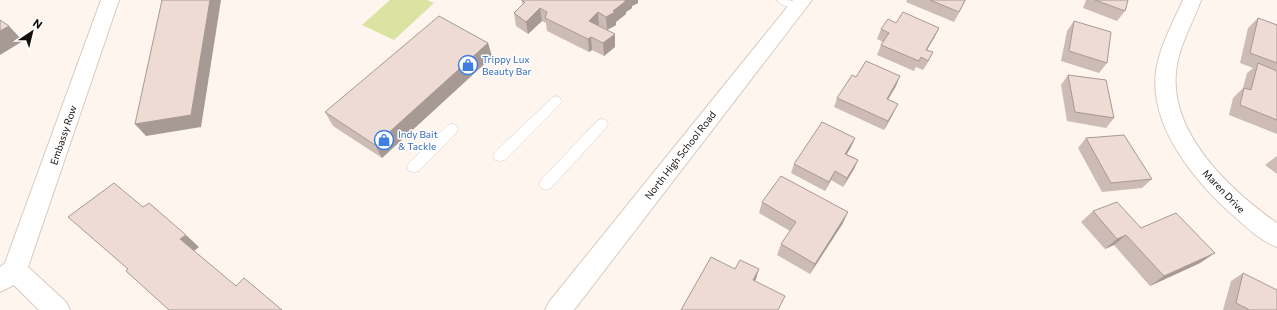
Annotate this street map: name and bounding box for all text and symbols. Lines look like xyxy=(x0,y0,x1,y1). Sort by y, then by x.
north arrow xyxy=(12,12,52,52)
text: N xyxy=(31,16,45,31)
place label: Trippy Lux Beauty Bar xyxy=(482,53,531,77)
shop icon: Trippy Lux Beauty Bar xyxy=(457,54,479,76)
street label: Embassy Row xyxy=(47,104,79,166)
street label: North High School Road xyxy=(642,108,718,202)
place label: Indy Bait & Tackle xyxy=(398,128,438,152)
shop icon: Indy Bait & Tackle xyxy=(373,129,395,151)
street label: Maren Drive xyxy=(1200,167,1248,215)

